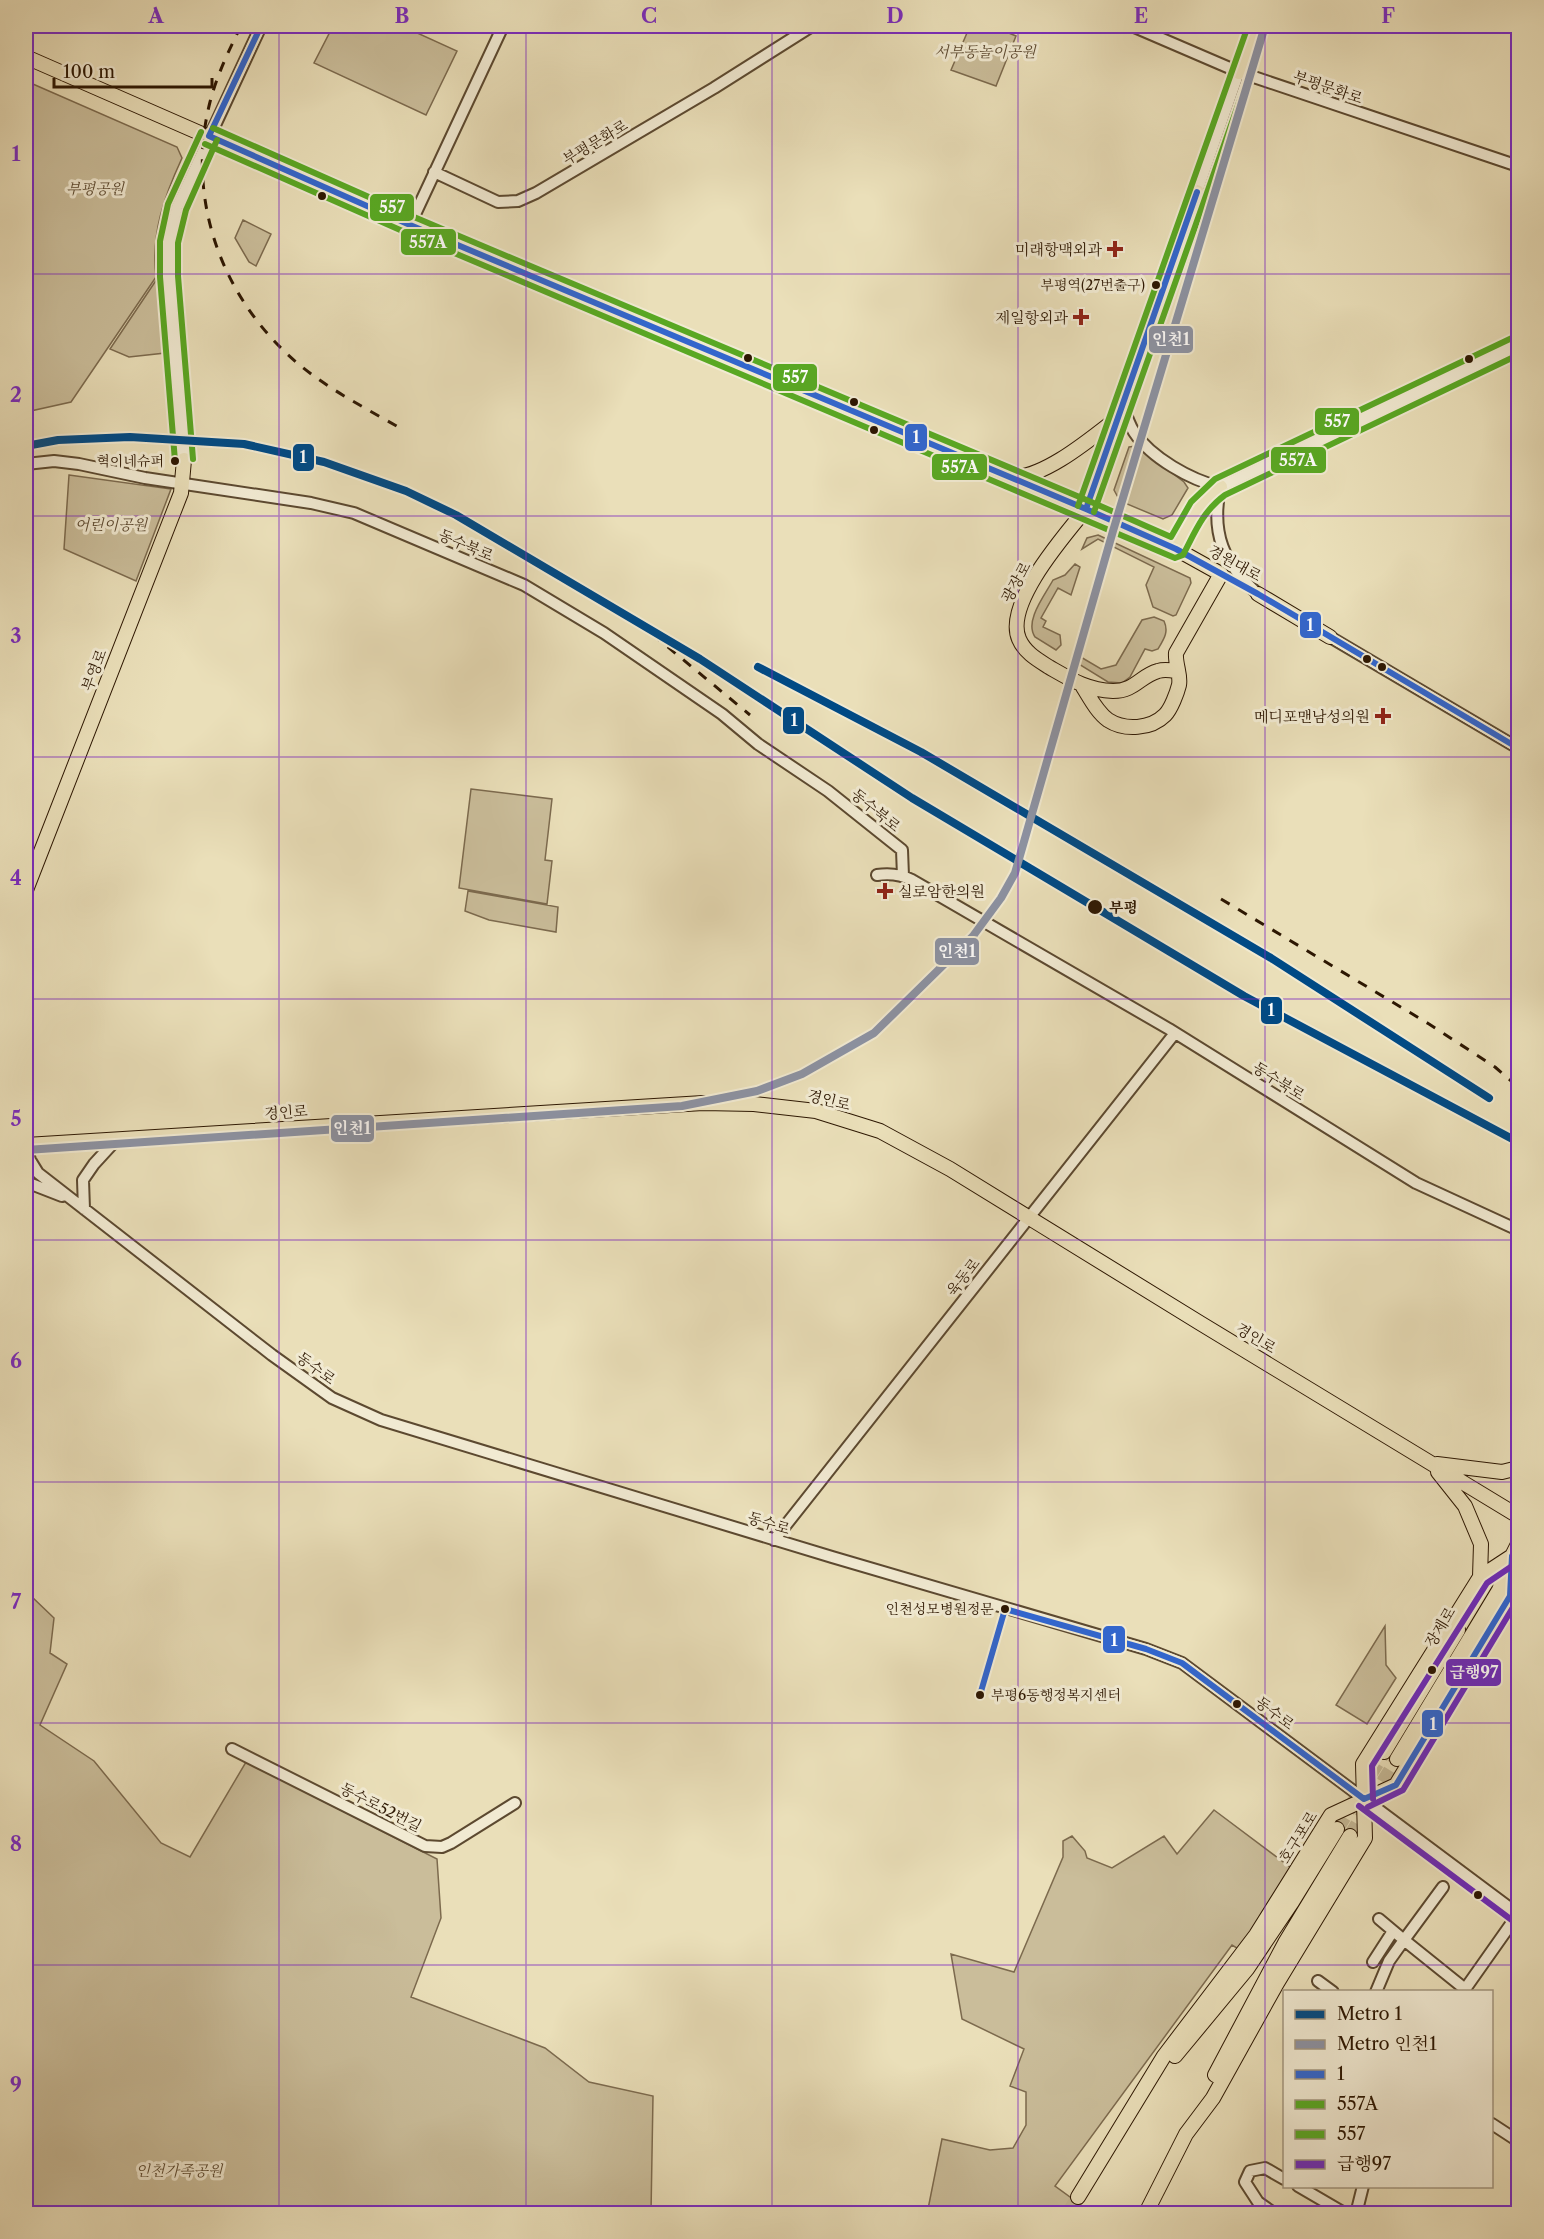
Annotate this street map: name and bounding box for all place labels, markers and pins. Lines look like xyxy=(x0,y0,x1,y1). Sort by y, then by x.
unlabelled marker xyxy=(316,190,328,202)
place label: 미래항맥외과 xyxy=(1015,240,1102,259)
marker: 미래항맥외과 xyxy=(1106,240,1124,258)
place label: 부평역(27번출구) xyxy=(1040,276,1145,294)
marker: 부평역(27번출구) xyxy=(1150,279,1162,291)
place label: 제일항외과 xyxy=(996,308,1069,327)
marker: 제일항외과 xyxy=(1072,308,1090,326)
unlabelled marker xyxy=(742,352,754,364)
unlabelled marker xyxy=(1463,353,1475,365)
unlabelled marker xyxy=(848,396,860,408)
unlabelled marker xyxy=(868,424,880,436)
place label: 혁이네슈퍼 xyxy=(96,452,164,470)
marker: 혁이네슈퍼 xyxy=(169,455,181,467)
unlabelled marker xyxy=(1361,653,1373,665)
unlabelled marker xyxy=(1376,661,1388,673)
place label: 메디포맨남성의원 xyxy=(1254,707,1370,726)
marker: 메디포맨남성의원 xyxy=(1374,707,1392,725)
marker: 실로암한의원 xyxy=(876,882,894,900)
place label: 실로암한의원 xyxy=(898,882,985,901)
marker: 부평 xyxy=(1086,898,1104,916)
place label: 부평 xyxy=(1109,898,1138,917)
place label: 인천성모병원정문 xyxy=(886,1600,994,1618)
marker: 인천성모병원정문 xyxy=(999,1603,1011,1615)
unlabelled marker xyxy=(1426,1664,1438,1676)
place label: 부평6동행정복지센터 xyxy=(991,1686,1121,1704)
marker: 부평6동행정복지센터 xyxy=(974,1689,986,1701)
unlabelled marker xyxy=(1231,1698,1243,1710)
unlabelled marker xyxy=(1472,1889,1484,1901)

